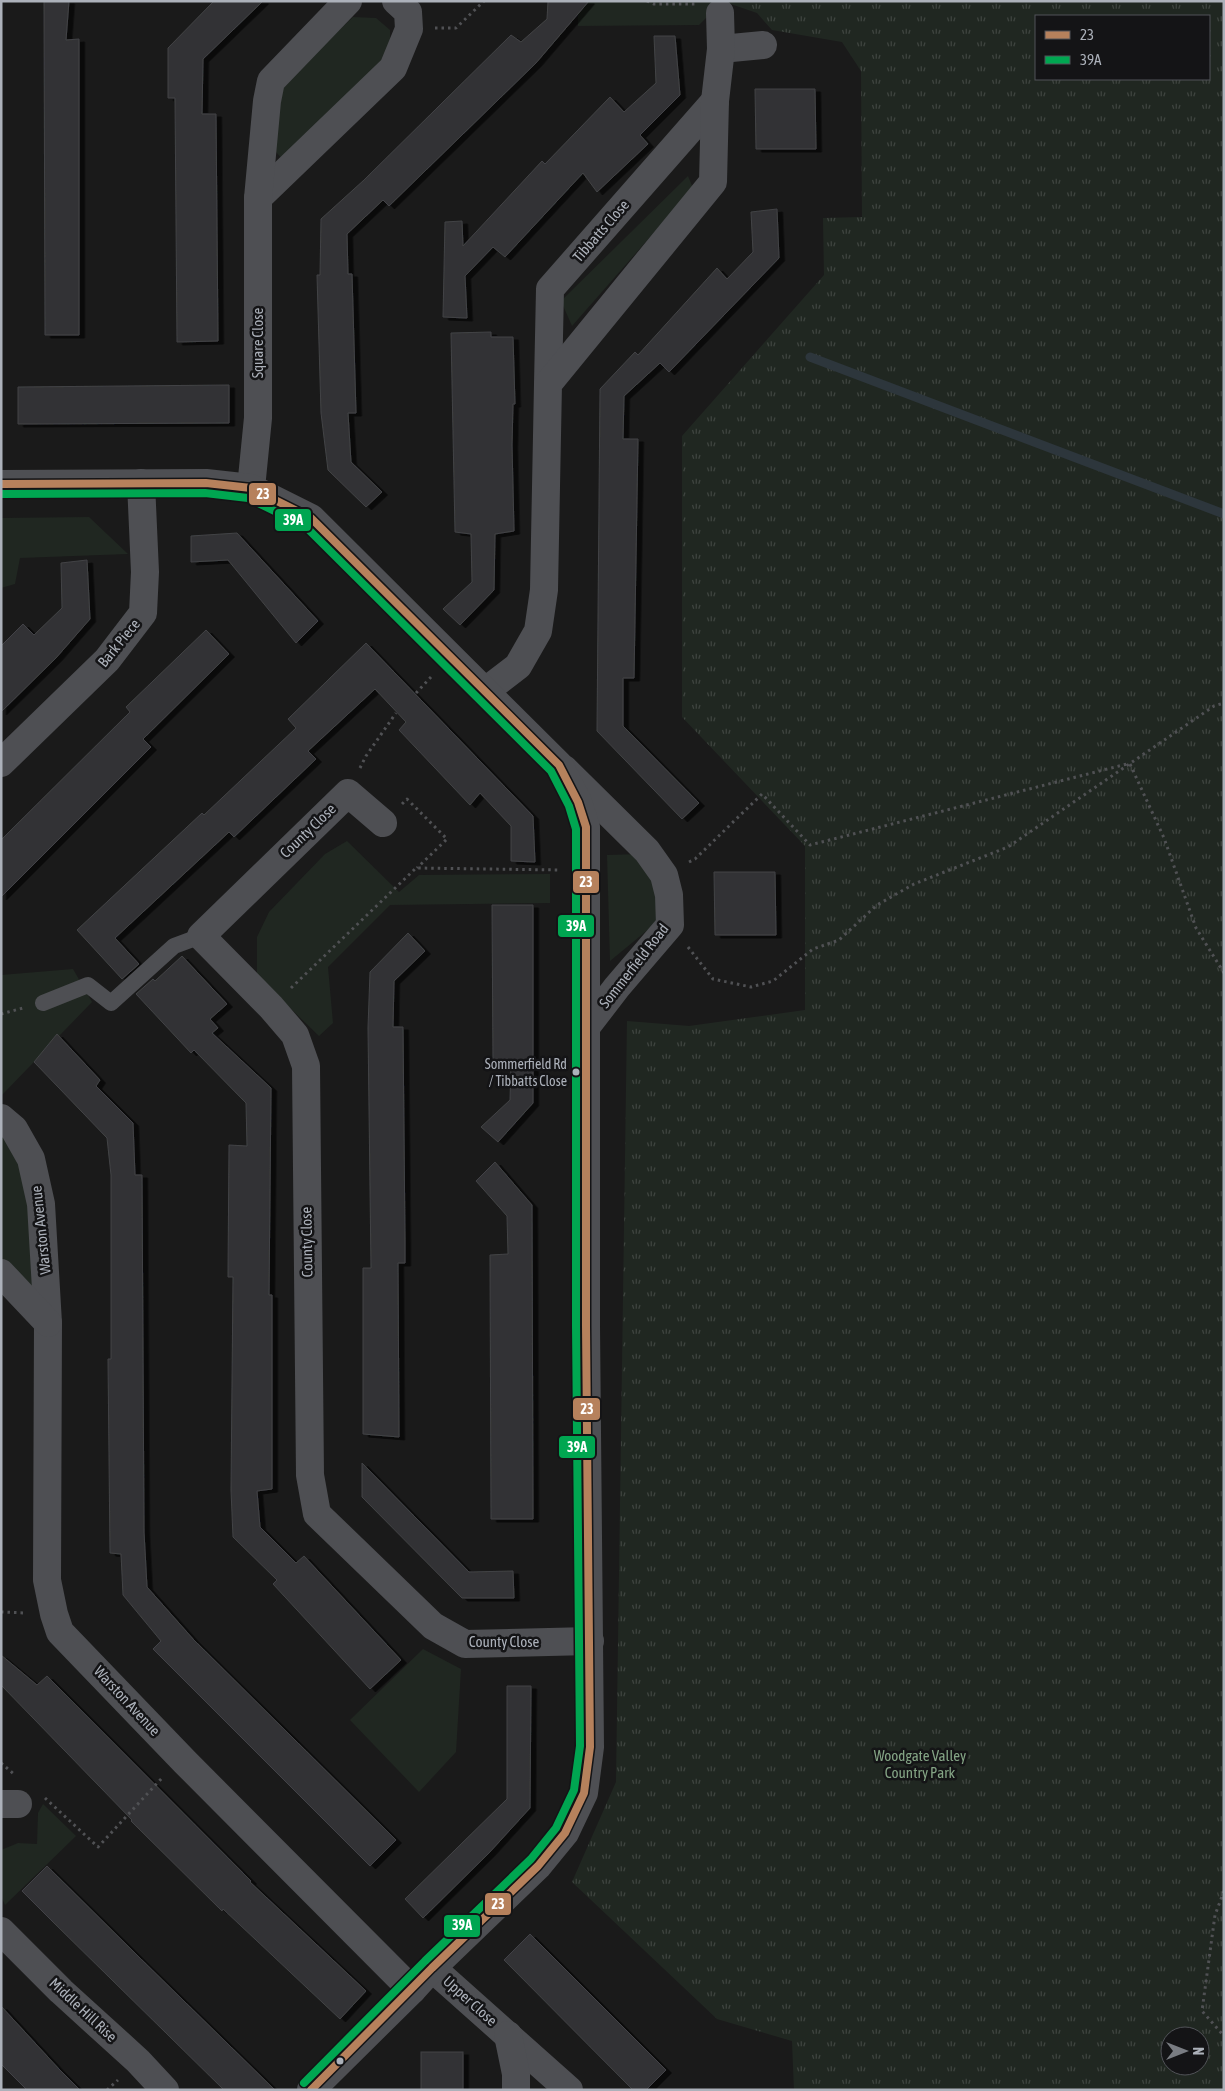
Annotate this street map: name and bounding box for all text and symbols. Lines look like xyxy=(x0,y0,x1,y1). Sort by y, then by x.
legend xyxy=(1035,15,1210,80)
text: 23 xyxy=(1080,26,1094,43)
text: 39A xyxy=(1080,51,1102,68)
street label: Tibbatts Close xyxy=(569,196,632,265)
street label: Square Close xyxy=(249,307,266,378)
line badge: 23 xyxy=(248,482,277,506)
text: 23 xyxy=(256,486,270,502)
line badge: 39A xyxy=(274,508,312,532)
text: 39A xyxy=(283,512,303,528)
street label: Bark Piece xyxy=(94,615,143,670)
street label: County Close xyxy=(276,800,339,861)
line badge: 23 xyxy=(572,870,600,894)
text: 23 xyxy=(579,874,593,890)
line badge: 39A xyxy=(557,914,595,938)
text: 39A xyxy=(566,918,586,934)
street label: Sommerfield Road xyxy=(595,920,672,1011)
place label: Sommerfield Rd / Tibbatts Close xyxy=(485,1056,567,1089)
marker: Sommerfield Rd / Tibbatts Close xyxy=(571,1067,581,1077)
street label: Warston Avenue xyxy=(27,1185,54,1275)
street label: County Close xyxy=(297,1206,316,1277)
line badge: 23 xyxy=(572,1397,601,1421)
text: 23 xyxy=(580,1401,594,1417)
line badge: 39A xyxy=(558,1435,596,1459)
text: 39A xyxy=(567,1439,587,1455)
street label: County Close xyxy=(469,1633,539,1650)
street label: Warston Avenue xyxy=(91,1662,164,1739)
park label: Woodgate Valley Country Park xyxy=(874,1747,966,1781)
line badge: 23 xyxy=(484,1892,512,1916)
text: 23 xyxy=(491,1896,505,1912)
line badge: 39A xyxy=(443,1914,481,1938)
text: 39A xyxy=(452,1917,472,1933)
street label: Upper Close xyxy=(440,1972,501,2029)
street label: Middle Hill Rise xyxy=(46,1974,121,2045)
north arrow xyxy=(1160,2026,1210,2076)
text: N xyxy=(1190,2047,1206,2055)
unlabelled marker xyxy=(335,2056,345,2066)

